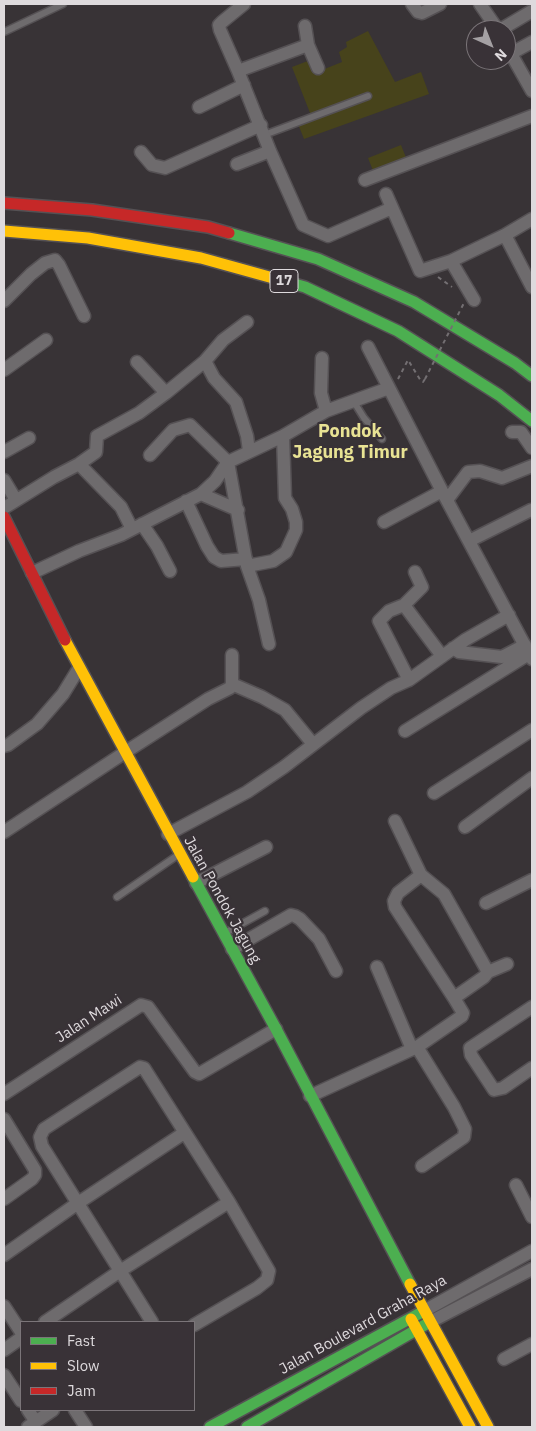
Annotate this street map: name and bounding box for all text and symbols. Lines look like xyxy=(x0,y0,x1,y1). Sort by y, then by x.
north arrow xyxy=(466,20,516,70)
text: N xyxy=(491,45,511,65)
road number: 17 xyxy=(270,270,298,292)
district label: Pondok Jagung Timur xyxy=(292,421,408,464)
street label: Jalan Pondok Jagung xyxy=(180,833,264,967)
street label: Jalan Mawi xyxy=(53,991,125,1047)
street label: Jalan Boulevard Graha Raya xyxy=(276,1271,450,1379)
legend xyxy=(20,1321,195,1411)
text: Fast xyxy=(67,1331,95,1350)
text: Slow xyxy=(67,1356,100,1375)
text: Jam xyxy=(67,1381,96,1400)

